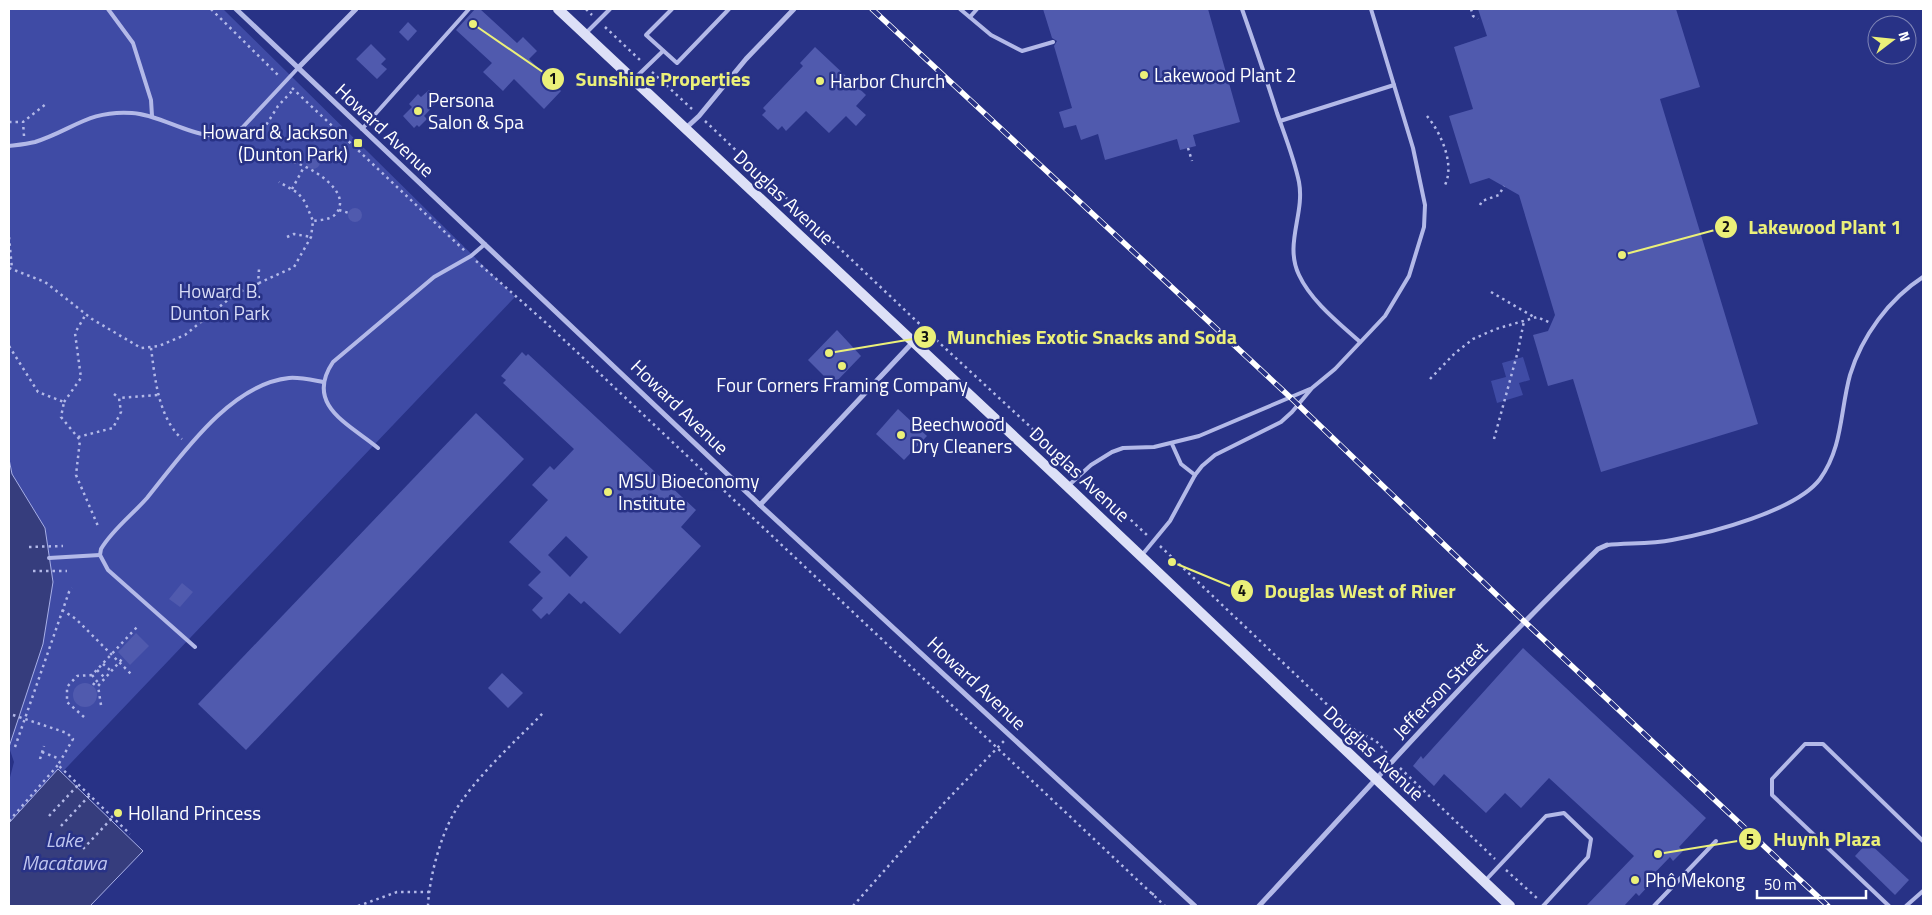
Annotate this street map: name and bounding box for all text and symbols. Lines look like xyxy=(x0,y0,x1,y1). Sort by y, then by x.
north arrow xyxy=(1867,15,1917,65)
text: N xyxy=(1894,29,1916,44)
place label: Lakewood Plant 2 xyxy=(1154,60,1296,89)
callout: Sunshine Properties xyxy=(540,61,760,96)
text: Sunshine Properties xyxy=(576,63,750,94)
place label: Harbor Church xyxy=(830,66,945,95)
text: 1 xyxy=(549,67,557,90)
marker: Lakewood Plant 2 xyxy=(1138,69,1150,81)
marker: Harbor Church xyxy=(814,75,826,87)
street label: Howard Avenue xyxy=(329,76,442,183)
place label: Persona Salon & Spa xyxy=(428,85,524,136)
marker: Persona Salon & Spa xyxy=(412,105,424,117)
place label: Howard & Jackson (Dunton Park) xyxy=(202,117,348,168)
marker: Howard & Jackson (Dunton Park) xyxy=(352,137,364,149)
street label: Douglas Avenue xyxy=(727,142,841,251)
callout: Lakewood Plant 1 xyxy=(1713,209,1912,244)
text: Lakewood Plant 1 xyxy=(1748,211,1902,242)
text: 2 xyxy=(1722,215,1730,238)
park label: Howard B. Dunton Park xyxy=(170,276,270,327)
callout: Munchies Exotic Snacks and Soda xyxy=(913,320,1247,355)
text: Munchies Exotic Snacks and Soda xyxy=(947,321,1237,352)
text: 3 xyxy=(921,325,929,348)
street label: Howard Avenue xyxy=(625,352,736,461)
marker: Four Corners Framing Company xyxy=(836,360,848,372)
place label: Four Corners Framing Company xyxy=(716,370,968,399)
place label: Beechwood Dry Cleaners xyxy=(911,409,1012,460)
street label: Douglas Avenue xyxy=(1023,419,1137,528)
marker: Beechwood Dry Cleaners xyxy=(895,429,907,441)
place label: MSU Bioeconomy Institute xyxy=(618,466,760,517)
marker: MSU Bioeconomy Institute xyxy=(602,486,614,498)
callout: Douglas West of River xyxy=(1229,574,1466,609)
text: Douglas West of River xyxy=(1264,575,1456,606)
text: 4 xyxy=(1238,579,1246,602)
street label: Howard Avenue xyxy=(921,629,1034,736)
street label: Jefferson Street xyxy=(1386,634,1494,745)
street label: Douglas Avenue xyxy=(1317,698,1431,807)
place label: Holland Princess xyxy=(128,798,261,827)
marker: Holland Princess xyxy=(112,807,124,819)
callout: Huynh Plaza xyxy=(1738,822,1891,857)
text: Huynh Plaza xyxy=(1773,823,1881,854)
water label: Lake Macatawa xyxy=(22,824,107,878)
text: 5 xyxy=(1746,828,1754,851)
place label: Phô Mekong xyxy=(1645,865,1745,894)
scale bar xyxy=(1757,868,1866,900)
text: 50 m xyxy=(1764,873,1797,896)
marker: Phô Mekong xyxy=(1629,874,1641,886)

